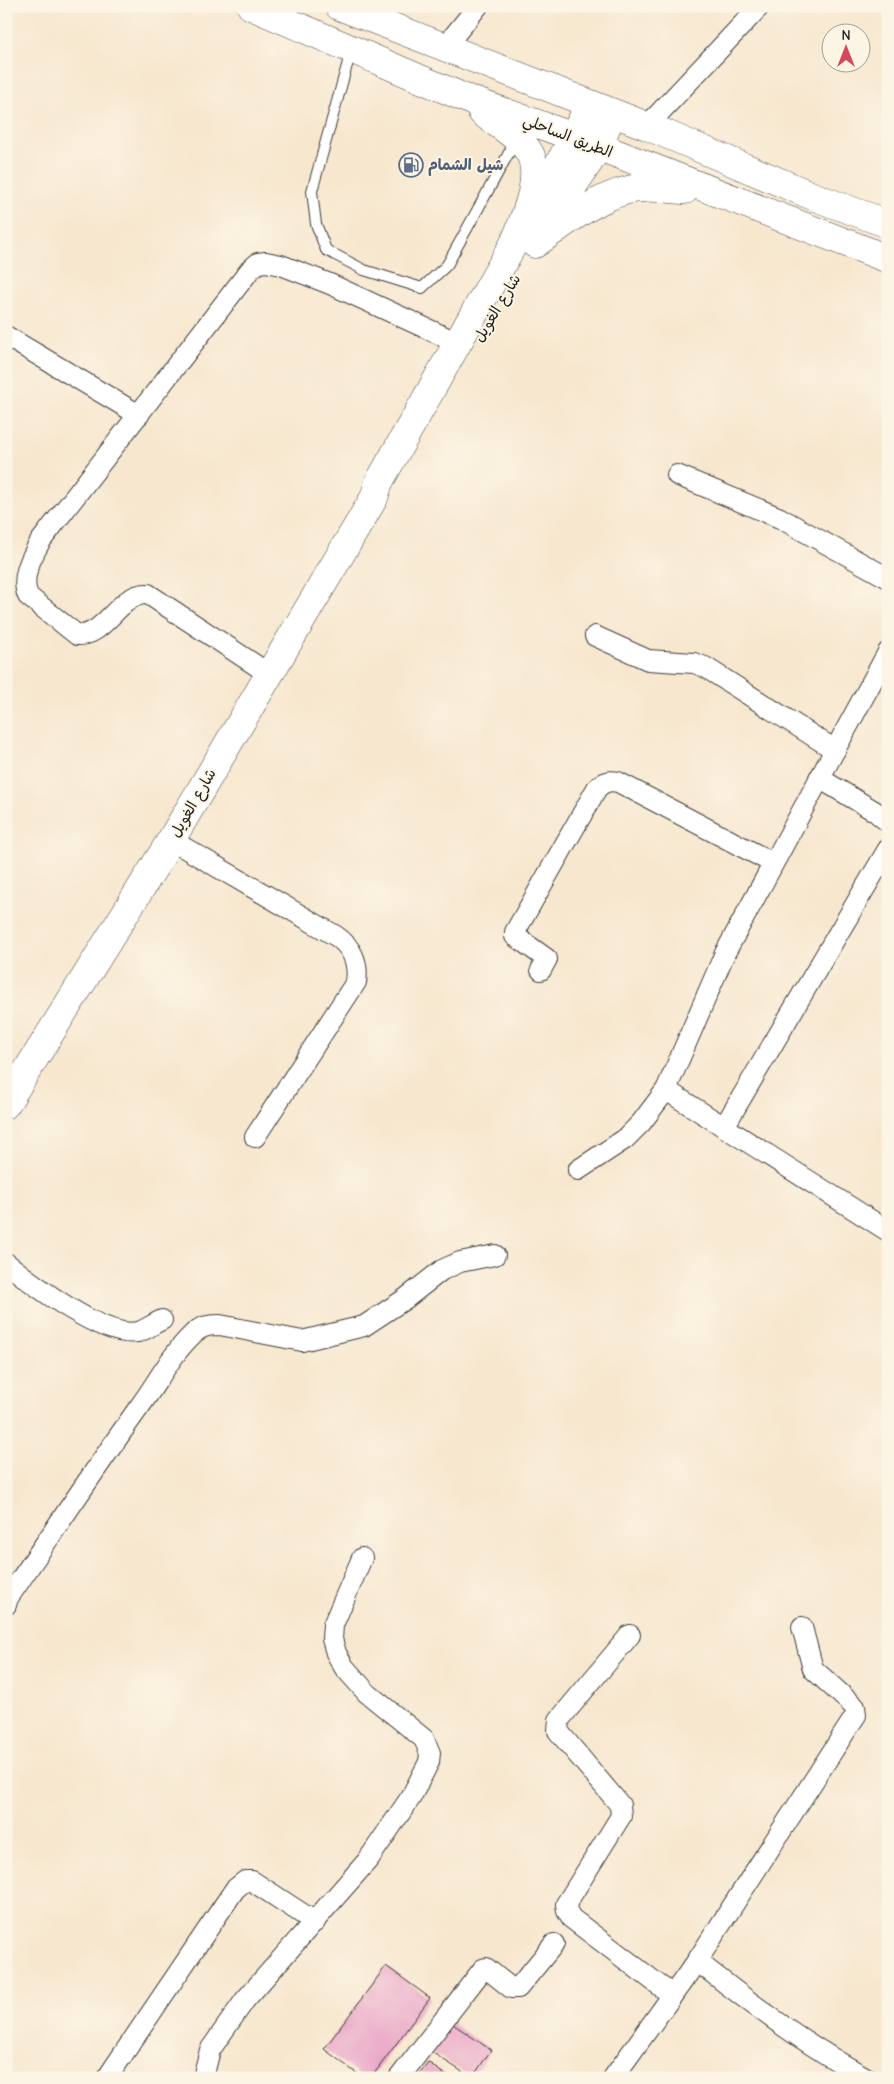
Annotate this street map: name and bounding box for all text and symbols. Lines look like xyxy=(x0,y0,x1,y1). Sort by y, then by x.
north arrow xyxy=(822,22,872,72)
text: N xyxy=(841,27,851,44)
street label: الطريق الساحلي xyxy=(519,111,615,165)
fuel station icon: شيل الشمام xyxy=(398,152,424,178)
place label: شيل الشمام xyxy=(428,156,503,176)
street label: شارع الغويل xyxy=(470,271,525,346)
street label: شارع الغويل xyxy=(166,766,221,841)

